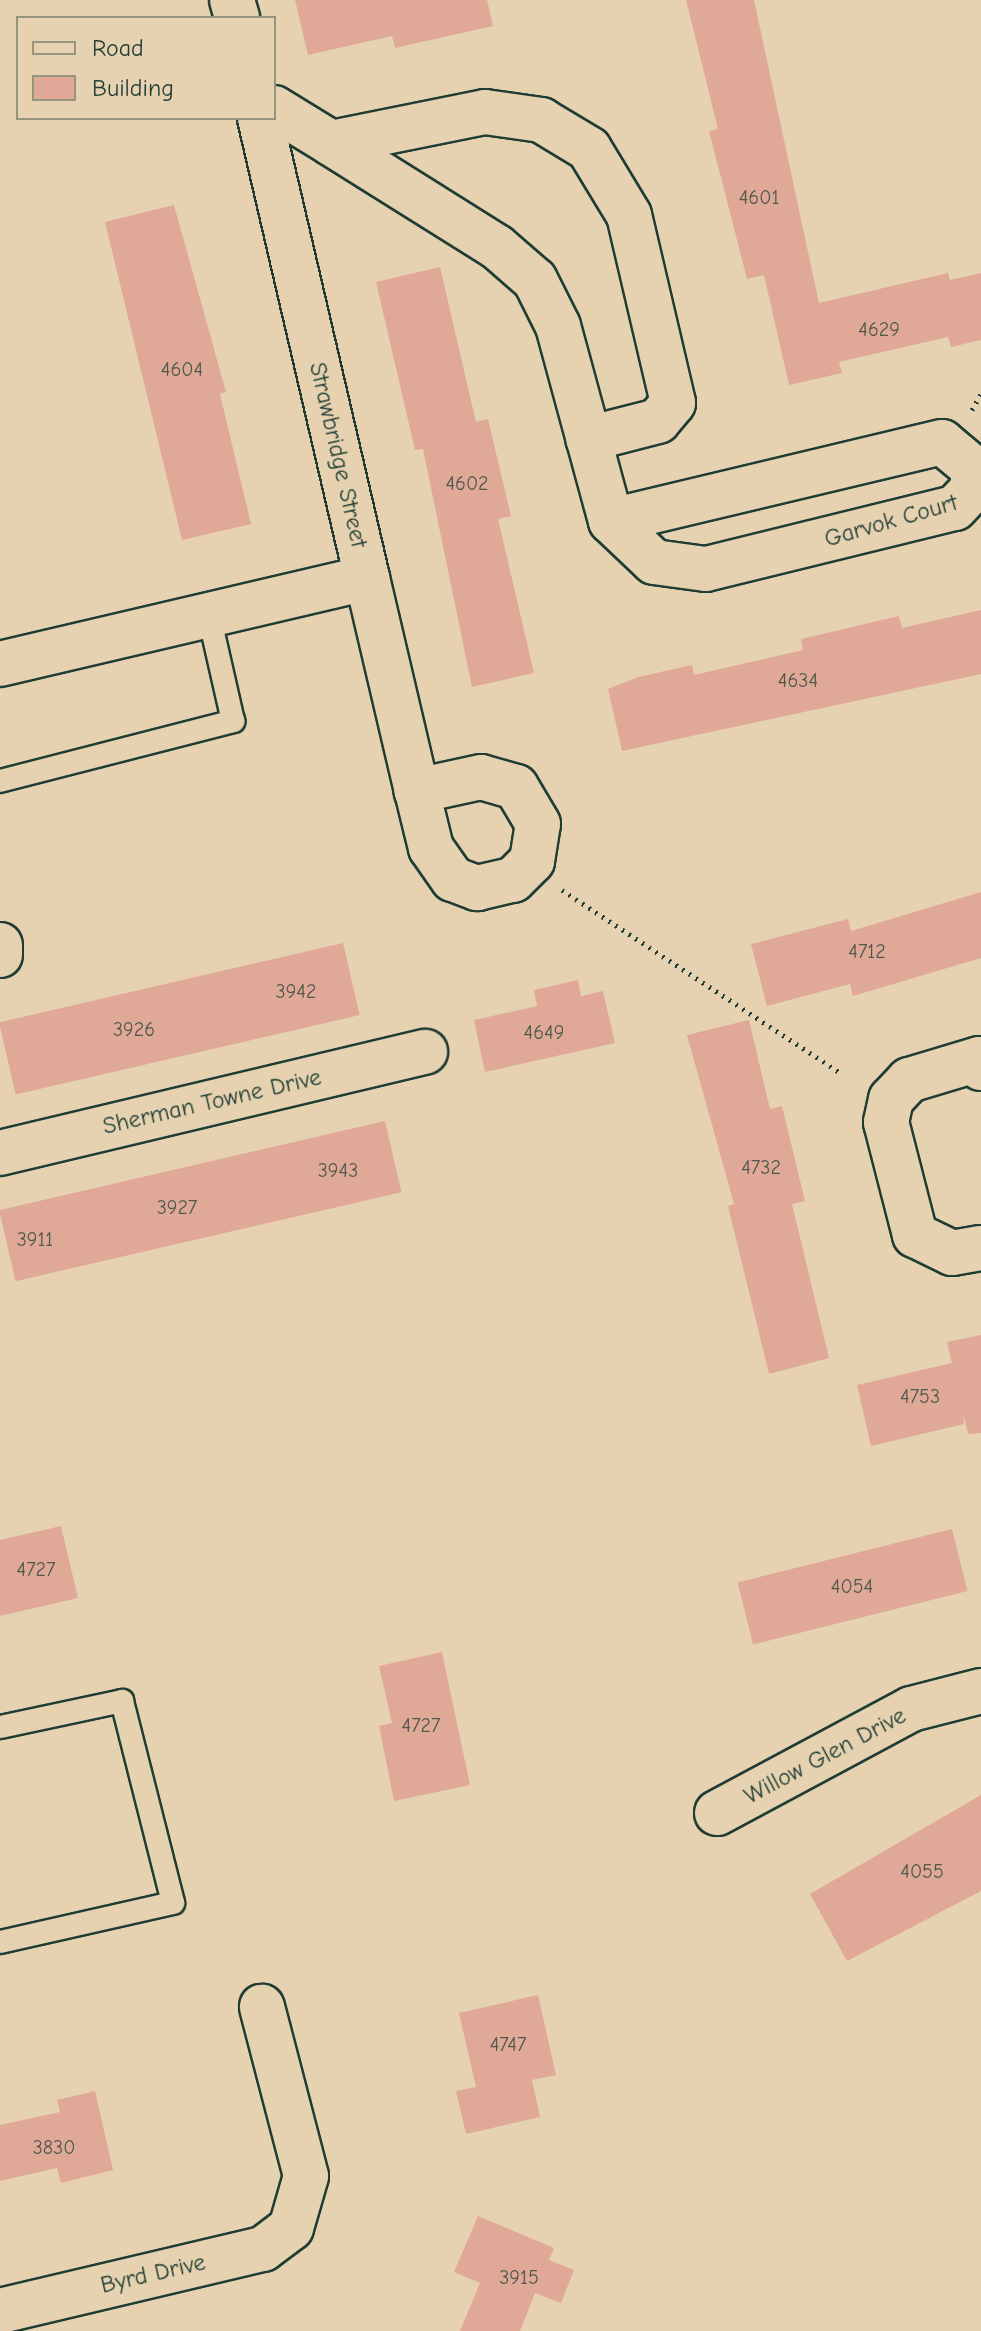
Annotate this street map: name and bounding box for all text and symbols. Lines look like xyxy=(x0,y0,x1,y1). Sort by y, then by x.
legend xyxy=(16,16,276,120)
text: Road xyxy=(92,34,144,62)
text: Building xyxy=(92,74,174,102)
house number: 4601 xyxy=(739,185,779,209)
house number: 4629 xyxy=(858,317,900,341)
house number: 4604 xyxy=(161,357,203,381)
street label: Strawbridge Street xyxy=(303,360,373,550)
house number: 4602 xyxy=(445,471,489,495)
street label: Garvok Court xyxy=(821,488,961,554)
house number: 4634 xyxy=(778,668,818,692)
house number: 4712 xyxy=(848,939,886,963)
house number: 3942 xyxy=(276,979,316,1003)
house number: 3926 xyxy=(113,1017,155,1041)
house number: 4649 xyxy=(524,1020,564,1044)
street label: Sherman Towne Drive xyxy=(100,1063,324,1141)
house number: 4732 xyxy=(741,1155,781,1179)
house number: 3943 xyxy=(318,1158,358,1182)
house number: 3927 xyxy=(157,1195,197,1219)
house number: 3911 xyxy=(17,1227,53,1251)
house number: 4753 xyxy=(900,1384,940,1408)
house number: 4727 xyxy=(16,1557,56,1581)
house number: 4054 xyxy=(831,1574,873,1598)
street label: Willow Glen Drive xyxy=(739,1701,911,1811)
house number: 4727 xyxy=(401,1713,441,1737)
house number: 4055 xyxy=(900,1859,944,1883)
house number: 4747 xyxy=(490,2032,526,2056)
house number: 3830 xyxy=(33,2135,75,2159)
street label: Byrd Drive xyxy=(98,2248,208,2300)
house number: 3915 xyxy=(499,2265,539,2289)

